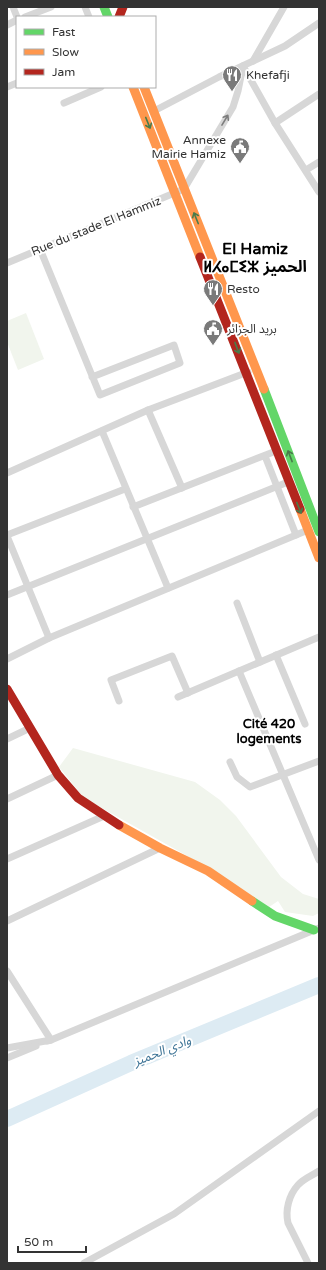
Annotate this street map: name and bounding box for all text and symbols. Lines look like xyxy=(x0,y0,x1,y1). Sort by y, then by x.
legend xyxy=(16,16,156,88)
text: Fast xyxy=(52,25,76,39)
text: Slow xyxy=(52,45,79,59)
restaurant icon: Khefafji xyxy=(221,64,243,92)
text: Jam xyxy=(52,65,75,79)
place label: Khefafji xyxy=(246,68,290,82)
one-way arrow xyxy=(222,114,230,126)
one-way arrow xyxy=(144,117,152,129)
place label: Annexe Mairie Hamiz xyxy=(151,133,226,161)
public building icon: Annexe Mairie Hamiz xyxy=(229,136,251,164)
street label: Rue du stade El Hammiz xyxy=(29,193,163,258)
one-way arrow xyxy=(191,213,199,225)
district label: El Hamiz ⵍⵃⴰⵎⵉⵣ الحميز xyxy=(203,239,307,277)
restaurant icon: Resto xyxy=(202,278,224,306)
place label: Resto xyxy=(227,282,260,296)
public building icon: بريد الجزائر xyxy=(202,318,224,346)
place label: بريد الجزائر xyxy=(226,322,277,336)
one-way arrow xyxy=(233,342,241,354)
one-way arrow xyxy=(286,451,294,463)
one-way arrow xyxy=(296,502,303,514)
district label: Cité 420 logements xyxy=(237,716,301,747)
water label: وادي الحميز xyxy=(130,1032,194,1072)
scale bar xyxy=(18,1228,86,1254)
text: 50 m xyxy=(24,1235,53,1249)

